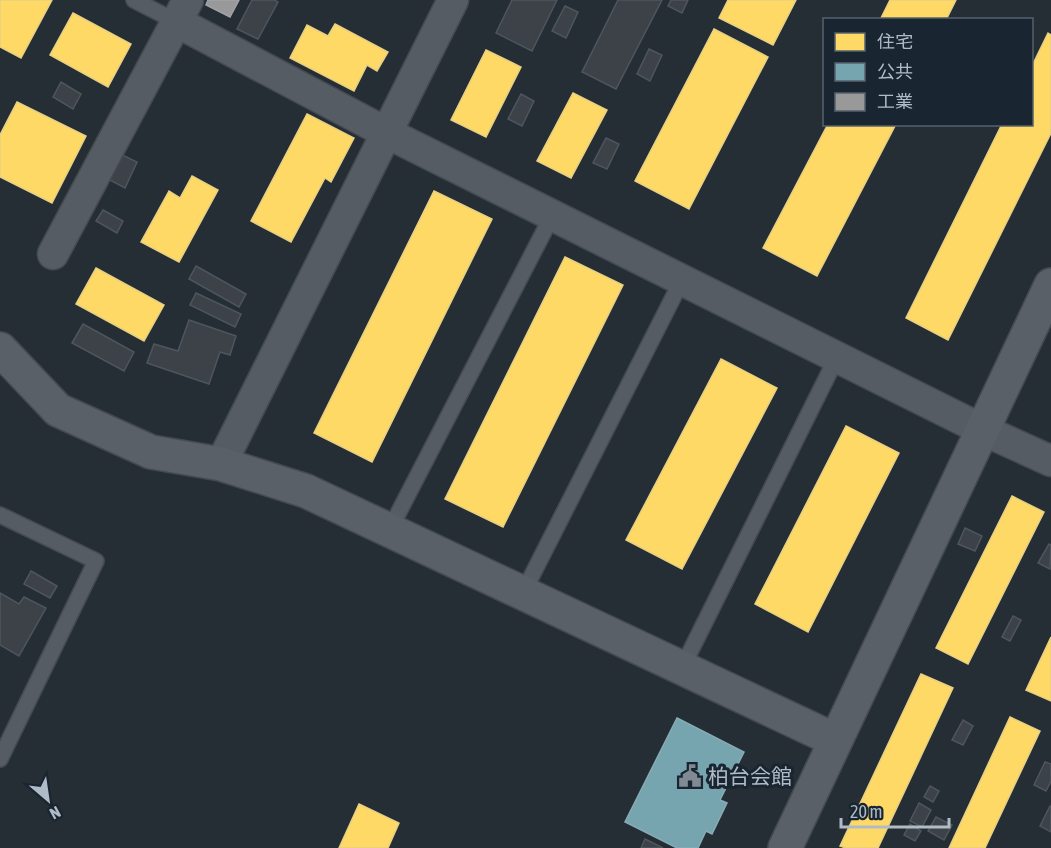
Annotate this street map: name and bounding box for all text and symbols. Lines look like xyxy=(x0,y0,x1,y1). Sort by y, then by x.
legend xyxy=(823,18,1033,126)
text: 住宅 xyxy=(877,31,913,52)
text: 公共 xyxy=(877,61,913,82)
text: 工業 xyxy=(877,91,913,112)
public building icon: 柏台会館 xyxy=(677,763,703,789)
place label: 柏台会館 xyxy=(708,764,792,788)
north arrow xyxy=(18,770,78,830)
scale bar xyxy=(841,791,949,829)
text: 20 m xyxy=(850,801,882,822)
text: N xyxy=(47,803,64,823)

